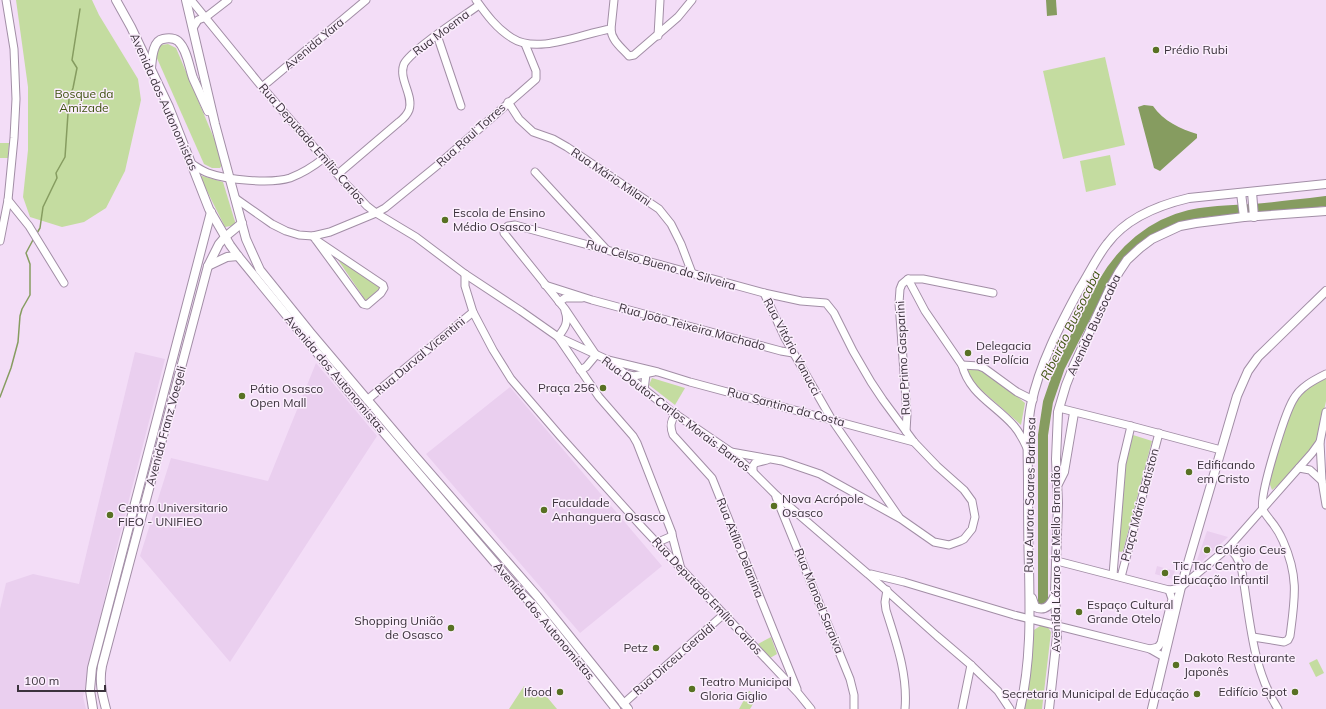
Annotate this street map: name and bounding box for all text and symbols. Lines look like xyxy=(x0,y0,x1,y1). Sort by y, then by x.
street label: Rua Moema xyxy=(409,6,472,59)
street label: Avenida Yara xyxy=(281,14,347,73)
street label: Avenida dos Autonomistas xyxy=(127,31,202,173)
place label: Prédio Rubi xyxy=(1164,42,1228,57)
marker: Prédio Rubi xyxy=(1151,45,1161,55)
street label: Rua Deputado Emílio Carlos xyxy=(256,80,369,207)
park label: Bosque da Amizade xyxy=(54,86,114,115)
street label: Rua Raul Torres xyxy=(433,100,509,170)
street label: Rua Mário Milani xyxy=(568,144,654,209)
place label: Escola de Ensino Médio Osasco I xyxy=(453,205,546,234)
marker: Escola de Ensino Médio Osasco I xyxy=(440,215,450,225)
street label: Rua Celso Bueno da Silveira xyxy=(584,236,738,293)
water label: Ribeirão Bussocaba xyxy=(1037,267,1104,382)
street label: Avenida Bussocaba xyxy=(1063,272,1124,378)
street label: Rua Vitório Vanucci xyxy=(760,295,825,398)
street label: Rua João Teixeira Machado xyxy=(617,300,767,353)
street label: Rua Primo Gasparini xyxy=(892,300,913,416)
street label: Avenida dos Autonomistas xyxy=(282,312,389,436)
street label: Rua Durval Vicentini xyxy=(372,313,468,398)
place label: Delegacia de Polícia xyxy=(976,338,1031,367)
marker: Delegacia de Polícia xyxy=(963,348,973,358)
street label: Rua Doutor Carlos Morais Barros xyxy=(599,353,754,475)
street label: Avenida Franz Voegeli xyxy=(142,364,189,488)
place label: Praça 256 xyxy=(538,380,595,395)
place label: Pátio Osasco Open Mall xyxy=(250,381,323,410)
marker: Praça 256 xyxy=(598,383,608,393)
street label: Rua Santina da Costa xyxy=(726,384,847,429)
marker: Pátio Osasco Open Mall xyxy=(237,391,247,401)
street label: Rua Aurora Soares Barbosa xyxy=(1021,417,1038,573)
street label: Praça Mário Batiston xyxy=(1117,447,1162,563)
place label: Edificando em Cristo xyxy=(1197,457,1255,486)
street label: Avenida Lázaro de Mello Brandão xyxy=(1048,465,1063,653)
marker: Edificando em Cristo xyxy=(1184,467,1194,477)
place label: Nova Acrópole Osasco xyxy=(782,491,864,520)
place label: Faculdade Anhanguera Osasco xyxy=(552,495,666,524)
street label: Rua Atílio Delanina xyxy=(714,496,767,600)
place label: Centro Universitario FIEO - UNIFIEO xyxy=(118,500,228,529)
marker: Nova Acrópole Osasco xyxy=(769,501,779,511)
marker: Faculdade Anhanguera Osasco xyxy=(539,505,549,515)
marker: Centro Universitario FIEO - UNIFIEO xyxy=(105,510,115,520)
street label: Rua Deputado Emílio Carlos xyxy=(649,534,766,658)
place label: Colégio Ceus xyxy=(1215,542,1286,557)
marker: Colégio Ceus xyxy=(1202,545,1212,555)
street label: Rua Manoel Saraiva xyxy=(792,546,847,656)
place label: Tic Tac Centro de Educação Infantil xyxy=(1173,558,1269,587)
street label: Avenida dos Autonomistas xyxy=(491,559,598,683)
marker: Tic Tac Centro de Educação Infantil xyxy=(1160,568,1170,578)
place label: Espaço Cultural Grande Otelo xyxy=(1087,597,1173,626)
marker: Espaço Cultural Grande Otelo xyxy=(1074,607,1084,617)
place label: Shopping União de Osasco xyxy=(354,613,443,642)
street label: Rua Dirceu Geraldi xyxy=(630,619,718,698)
marker: Shopping União de Osasco xyxy=(446,623,456,633)
place label: Petz xyxy=(624,640,648,655)
marker: Petz xyxy=(651,643,661,653)
place label: Dakoto Restaurante Japonês xyxy=(1184,650,1295,679)
marker: Dakoto Restaurante Japonês xyxy=(1171,660,1181,670)
scale bar xyxy=(18,667,105,693)
text: 100 m xyxy=(24,673,59,688)
place label: Teatro Municipal Gloria Giglio xyxy=(700,674,792,703)
place label: Ifood xyxy=(524,684,552,699)
marker: Teatro Municipal Gloria Giglio xyxy=(687,684,697,694)
place label: Edifício Spot xyxy=(1219,684,1287,699)
place label: Secretaria Municipal de Educação xyxy=(1002,686,1189,701)
marker: Ifood xyxy=(555,687,565,697)
marker: Edifício Spot xyxy=(1290,687,1300,697)
marker: Secretaria Municipal de Educação xyxy=(1192,689,1202,699)

